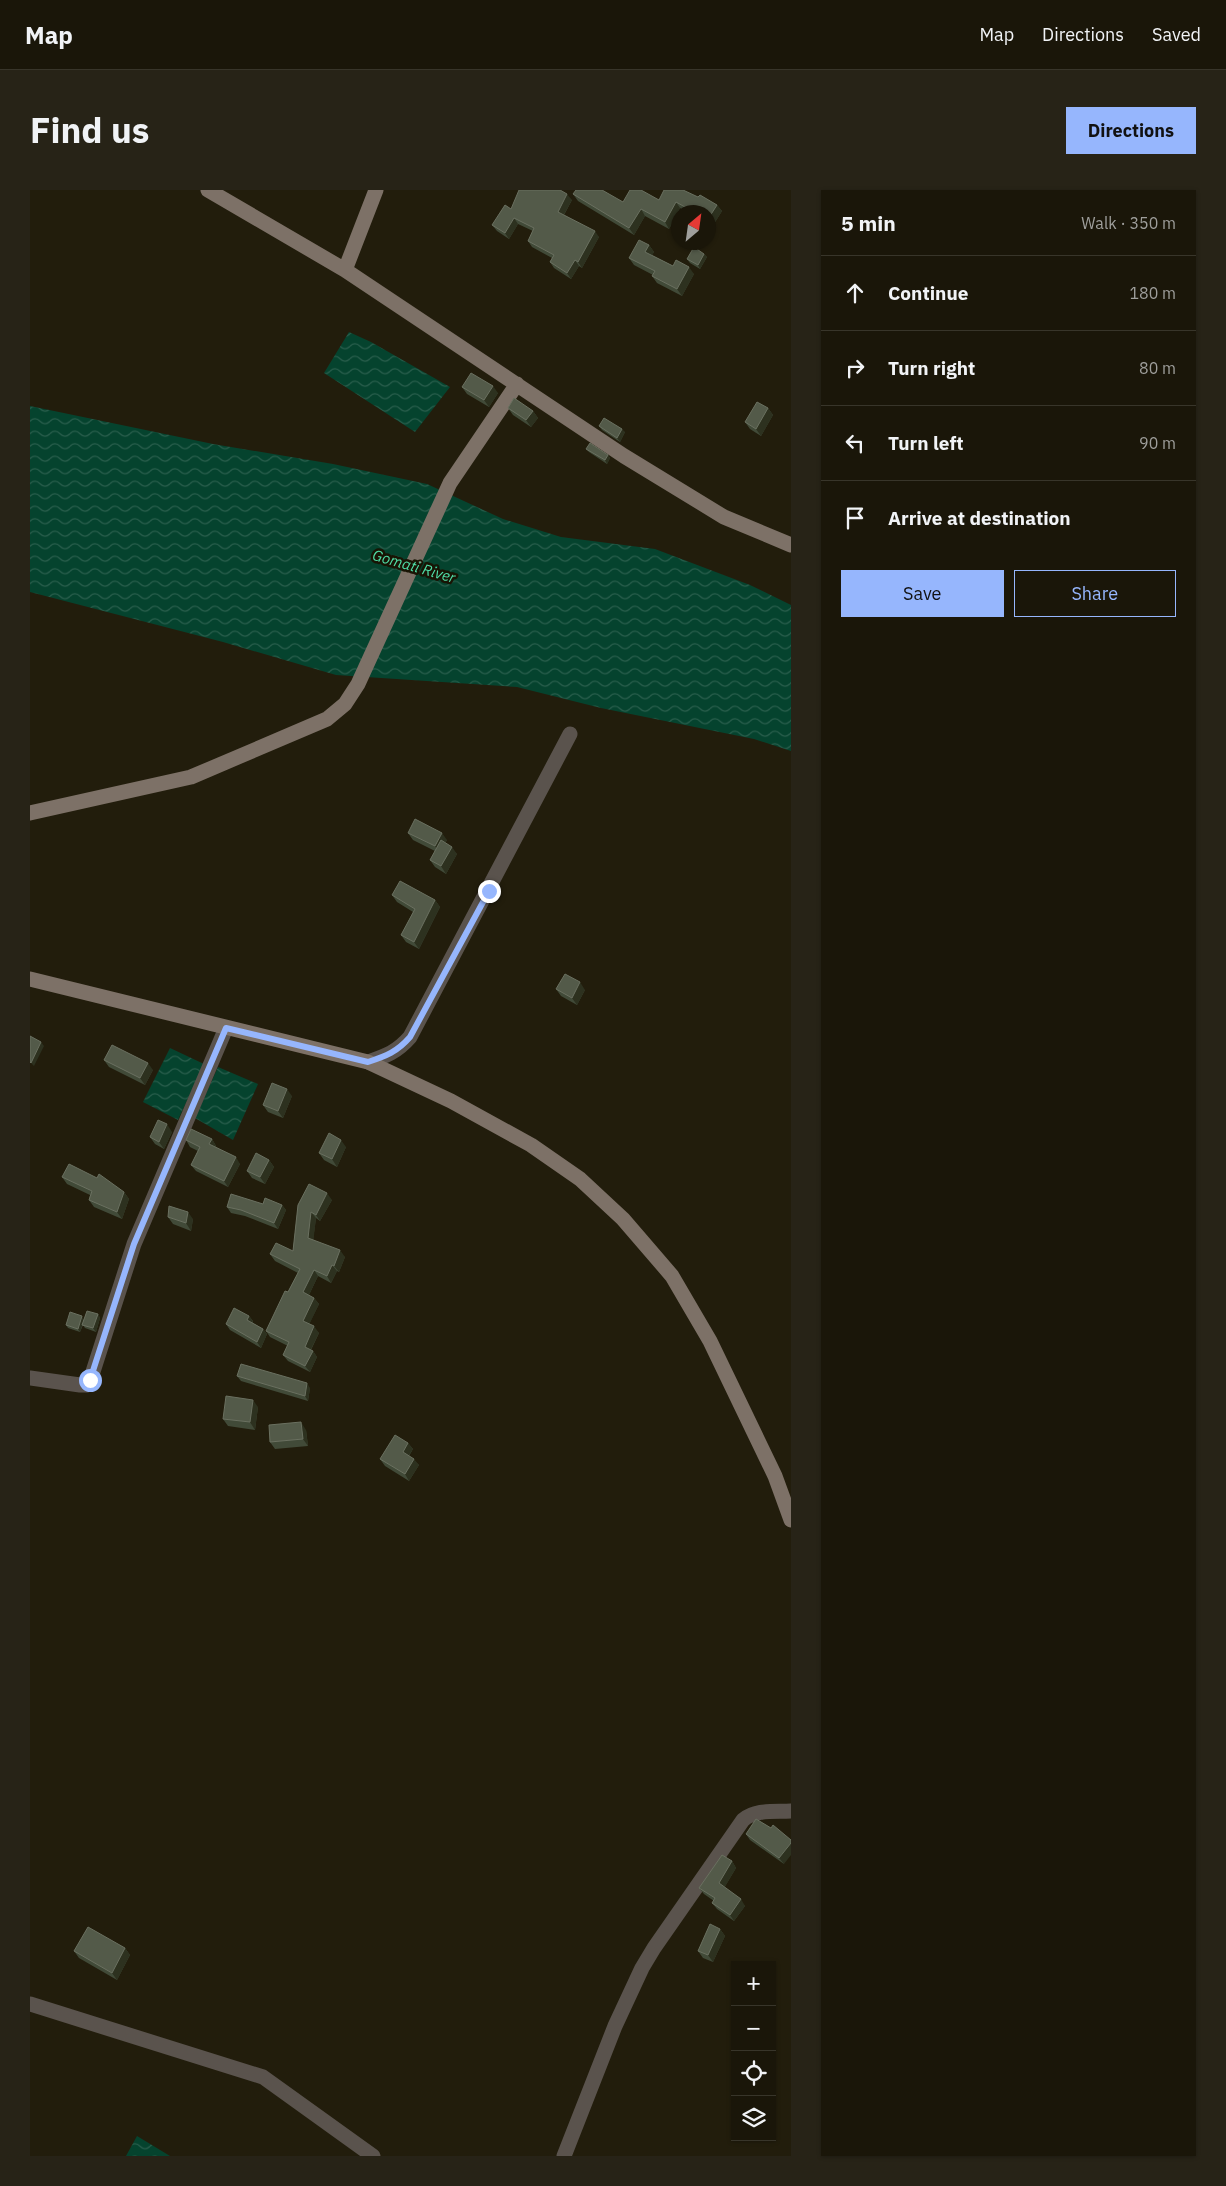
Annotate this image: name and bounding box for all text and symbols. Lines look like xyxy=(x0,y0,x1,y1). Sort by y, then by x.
text: Map xyxy=(25,19,73,51)
text: Map xyxy=(979,23,1014,46)
text: Directions xyxy=(1042,23,1124,46)
text: Saved xyxy=(1152,23,1201,46)
text: Find us xyxy=(30,107,149,153)
button: Directions xyxy=(1066,107,1196,154)
north arrow xyxy=(671,205,716,250)
text: 5 min xyxy=(841,209,896,237)
text: Walk · 350 m xyxy=(1081,213,1176,233)
icon: ahead xyxy=(841,279,869,307)
text: Continue xyxy=(888,281,968,305)
text: 180 m xyxy=(1129,283,1176,303)
icon: right xyxy=(841,354,869,382)
text: Turn right xyxy=(888,356,975,380)
text: 80 m xyxy=(1139,358,1176,378)
icon: left xyxy=(841,429,869,457)
text: Turn left xyxy=(888,431,964,455)
text: 90 m xyxy=(1139,433,1176,453)
icon: arrive xyxy=(841,504,869,532)
text: Arrive at destination xyxy=(888,506,1071,530)
water label: Gomati River xyxy=(370,545,458,587)
button: Save xyxy=(841,570,1004,617)
button: Share xyxy=(1014,570,1176,617)
route end xyxy=(478,880,501,903)
route start xyxy=(79,1369,102,1392)
map controls xyxy=(731,1961,776,2141)
button: + xyxy=(731,1961,776,2006)
button: − xyxy=(731,2006,776,2051)
button: locate xyxy=(731,2051,776,2096)
button: layers xyxy=(731,2096,776,2141)

